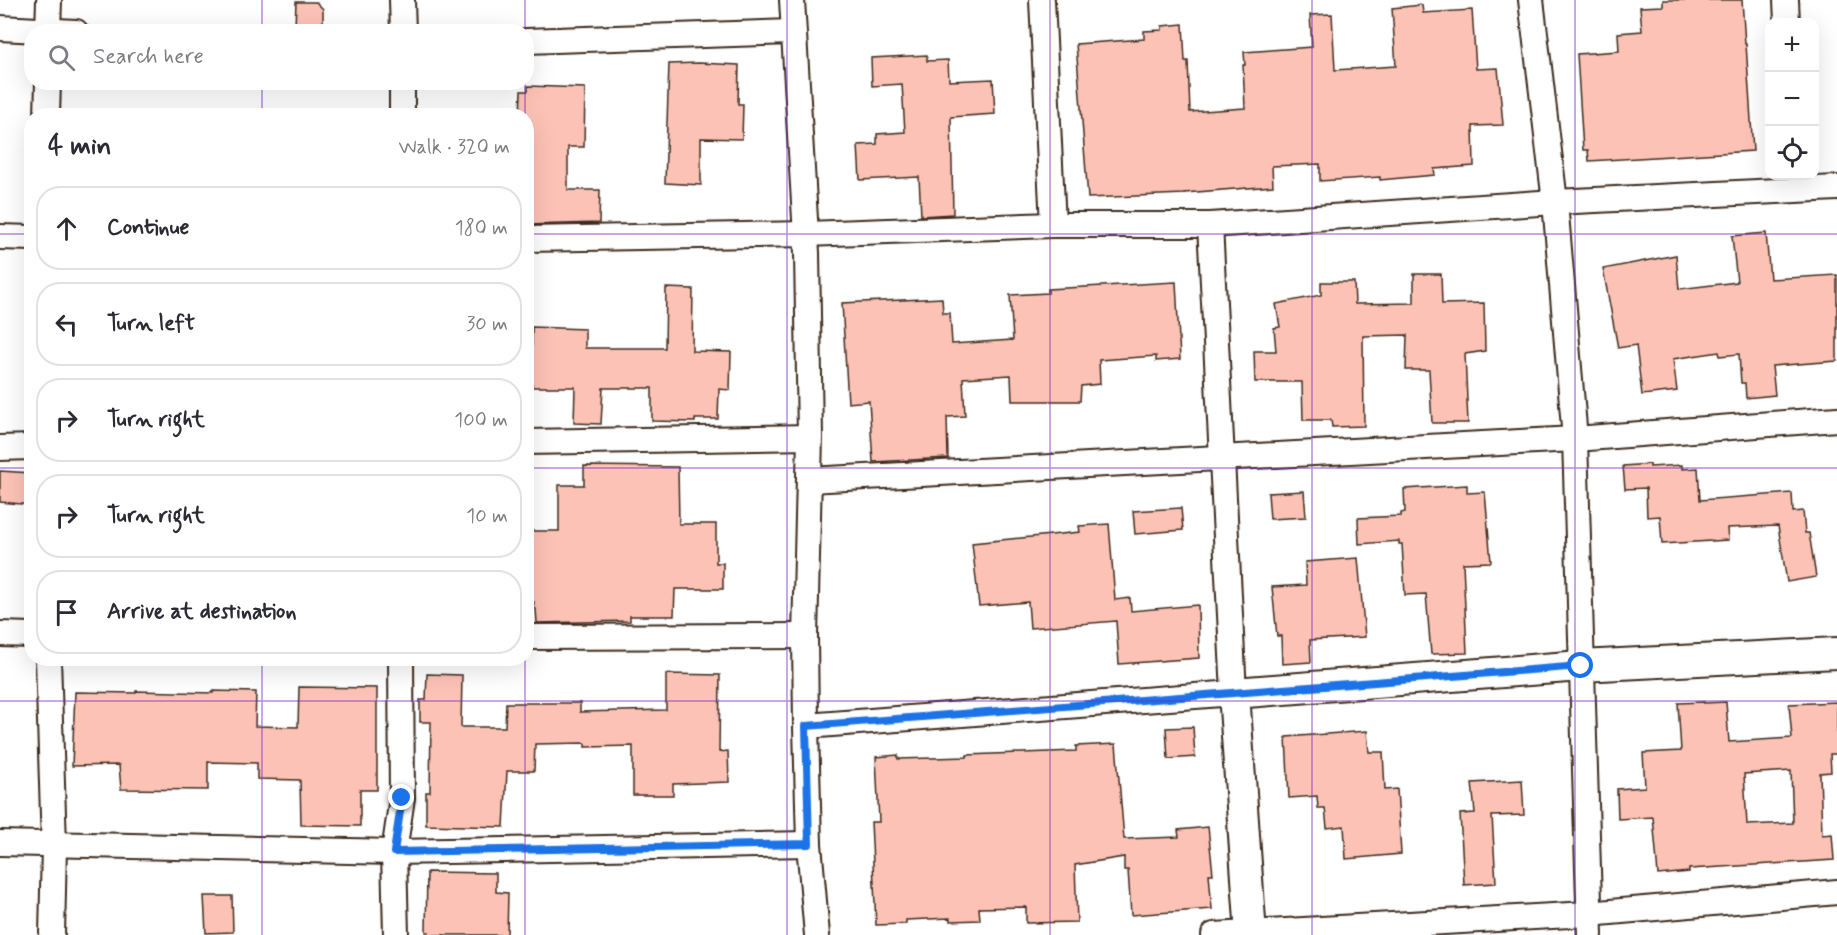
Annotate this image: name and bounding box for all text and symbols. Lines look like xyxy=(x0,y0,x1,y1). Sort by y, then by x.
map controls xyxy=(1765,18,1819,180)
button: + xyxy=(1765,18,1819,72)
search box xyxy=(24,24,534,90)
icon: search xyxy=(45,41,78,74)
text: Search here xyxy=(93,43,204,71)
button: − xyxy=(1765,72,1819,126)
button: locate xyxy=(1765,126,1819,180)
text: 4 min xyxy=(48,130,111,164)
text: Walk · 320 m xyxy=(398,134,510,161)
icon: ahead xyxy=(50,212,83,245)
text: Continue xyxy=(107,214,189,242)
text: 180 m xyxy=(455,215,508,242)
icon: left xyxy=(50,308,83,341)
text: Turn left xyxy=(107,310,195,338)
text: 30 m xyxy=(466,311,508,338)
icon: right xyxy=(50,404,83,437)
text: Turn right xyxy=(107,406,205,434)
text: 100 m xyxy=(454,407,508,434)
icon: right xyxy=(50,500,83,533)
text: Turn right xyxy=(107,502,205,530)
text: 10 m xyxy=(466,503,508,530)
icon: arrive xyxy=(50,596,83,629)
text: Arrive at destination xyxy=(107,598,297,626)
route start xyxy=(1567,652,1593,678)
route end xyxy=(388,784,414,810)

